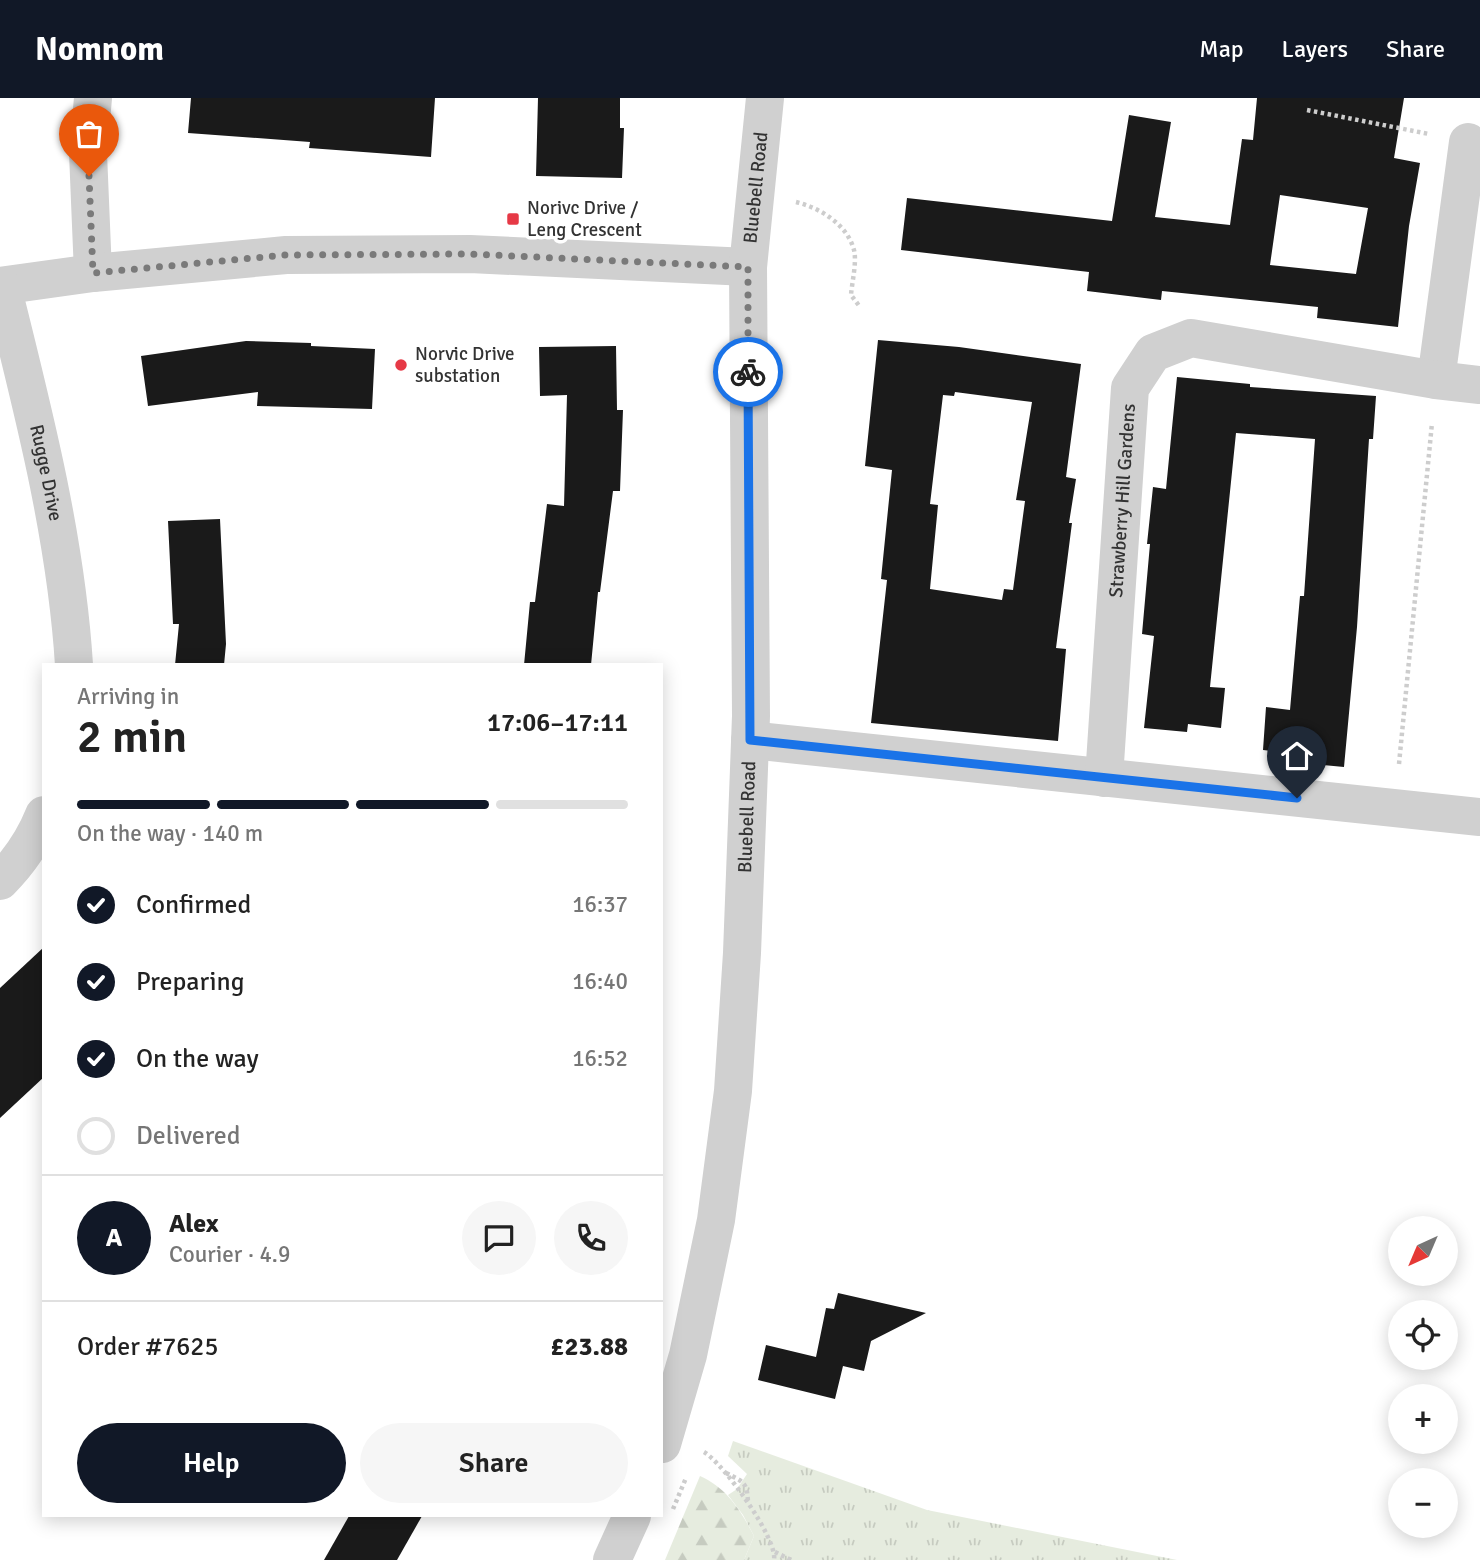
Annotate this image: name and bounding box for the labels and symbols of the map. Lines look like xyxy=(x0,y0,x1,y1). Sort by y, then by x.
pin xyxy=(59,104,119,176)
street label: Bluebell Road xyxy=(738,131,774,245)
place label: Norivc Drive / Leng Crescent xyxy=(527,196,642,242)
marker: Norivc Drive / Leng Crescent xyxy=(505,211,521,227)
courier xyxy=(713,337,783,407)
place label: Norvic Drive substation xyxy=(415,342,515,388)
marker: Norvic Drive substation xyxy=(393,357,409,373)
street label: Strawberry Hill Gardens xyxy=(1104,403,1141,598)
street label: Rugge Drive xyxy=(24,422,68,523)
pin xyxy=(1267,726,1327,798)
street label: Bluebell Road xyxy=(733,761,761,874)
north arrow xyxy=(1388,1216,1458,1286)

